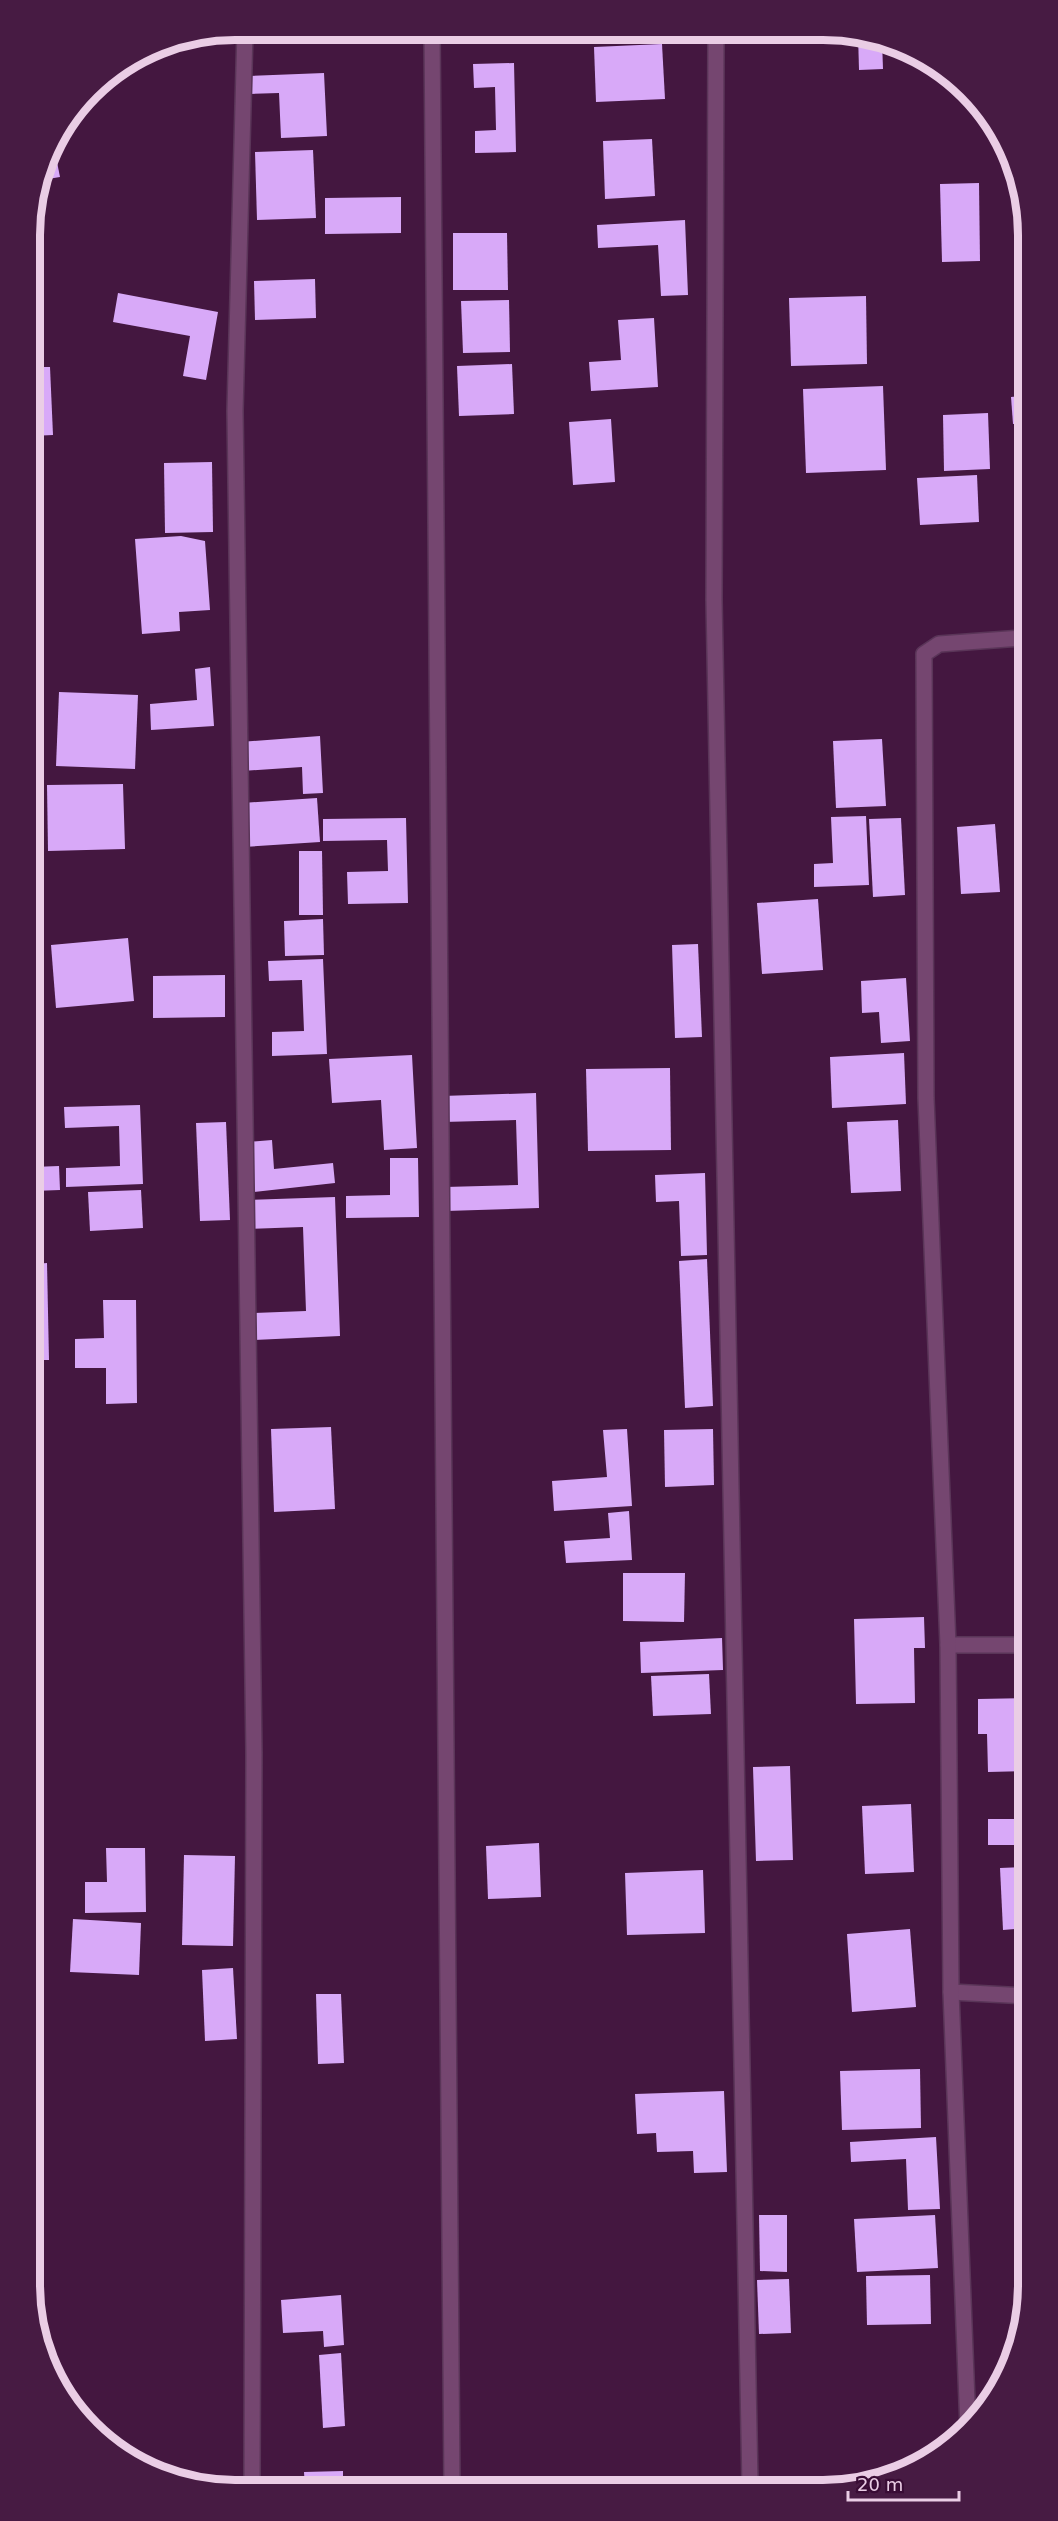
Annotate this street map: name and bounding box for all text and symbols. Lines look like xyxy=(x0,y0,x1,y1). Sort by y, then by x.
scale bar xyxy=(848,2464,959,2502)
text: 20 m xyxy=(857,2474,903,2495)

